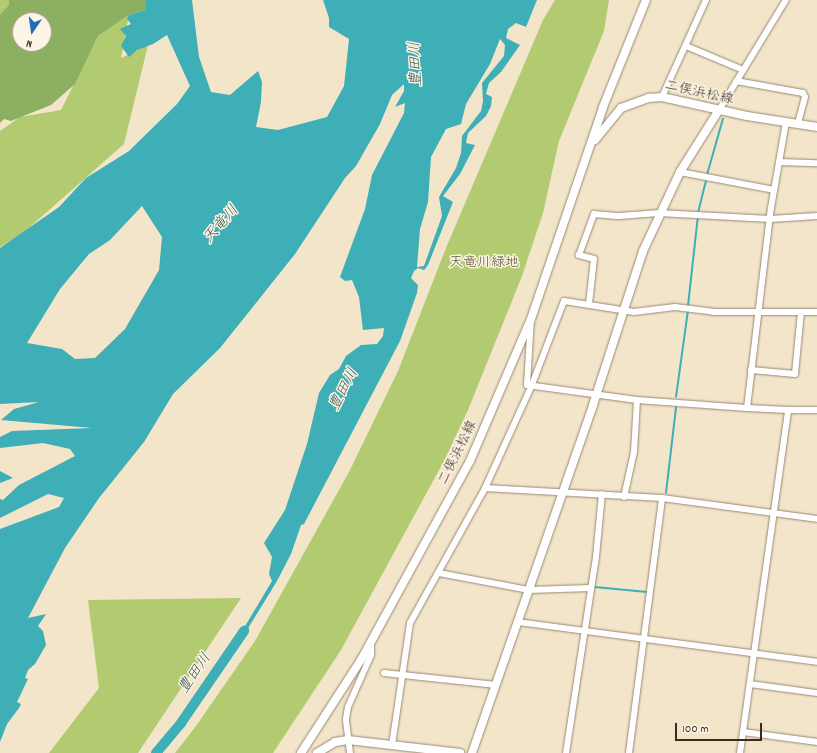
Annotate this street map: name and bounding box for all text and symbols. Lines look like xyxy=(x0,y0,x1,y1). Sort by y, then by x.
north arrow xyxy=(12,12,52,52)
text: N xyxy=(25,34,34,51)
water label: 豊田川 xyxy=(407,41,427,87)
street label: 二俣浜松線 xyxy=(663,78,735,108)
water label: 天竜川 xyxy=(200,202,244,248)
park label: 天竜川緑地 xyxy=(449,255,519,271)
water label: 豊田川 xyxy=(326,366,364,414)
street label: 二俣浜松線 xyxy=(435,418,481,488)
water label: 豊田川 xyxy=(176,650,216,698)
scale bar xyxy=(677,715,764,741)
text: 100 m xyxy=(682,721,709,738)

